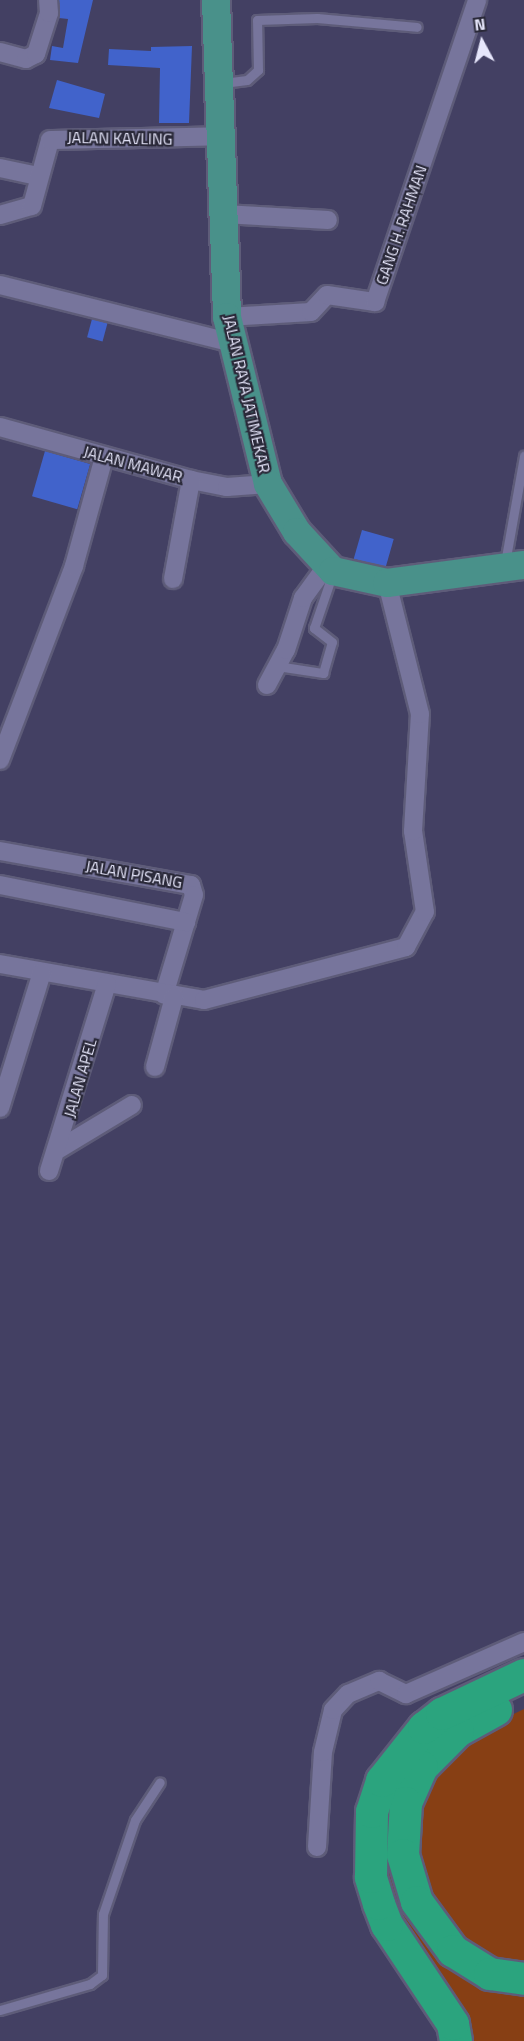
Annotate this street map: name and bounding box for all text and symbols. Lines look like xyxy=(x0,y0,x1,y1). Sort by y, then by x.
north arrow xyxy=(452,12,512,72)
text: N xyxy=(473,12,487,37)
street label: JALAN KAVLING xyxy=(67,127,173,149)
street label: GANG H. RAHMAN xyxy=(372,163,430,287)
street label: JALAN RAYA JATIMEKAR xyxy=(219,313,275,475)
street label: JALAN MAWAR xyxy=(81,442,185,486)
street label: JALAN PISANG xyxy=(84,856,184,892)
street label: JALAN APEL xyxy=(60,1036,100,1120)

